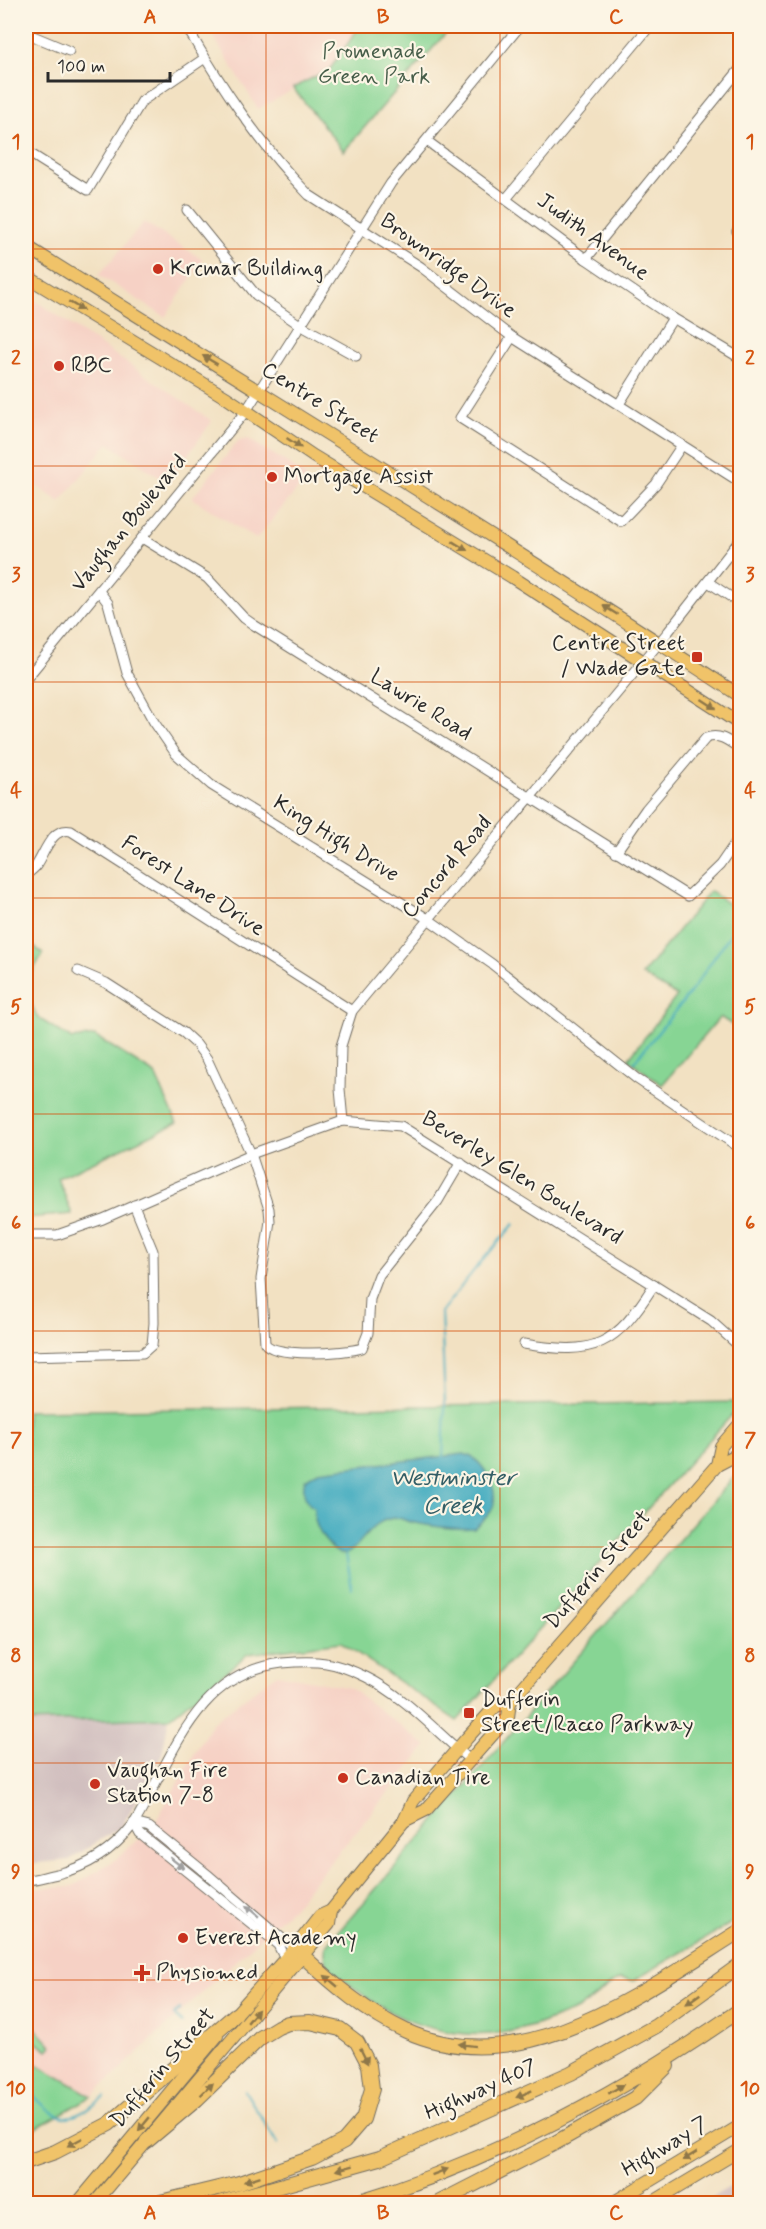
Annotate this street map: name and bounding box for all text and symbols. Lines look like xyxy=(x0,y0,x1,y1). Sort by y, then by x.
text: A xyxy=(143,4,157,31)
text: B xyxy=(377,4,390,31)
text: C xyxy=(609,4,624,31)
park label: Promenade Green Park xyxy=(318,38,430,91)
scale bar xyxy=(48,45,170,83)
text: 100 m xyxy=(57,55,105,79)
text: 1 xyxy=(12,129,20,156)
text: 1 xyxy=(746,129,754,156)
street label: Judith Avenue xyxy=(531,187,655,287)
street label: Brownridge Drive xyxy=(373,207,522,327)
place label: Krcmar Building xyxy=(170,255,323,284)
marker: Krcmar Building xyxy=(151,262,165,276)
one-way arrow xyxy=(68,301,85,311)
text: 2 xyxy=(11,345,21,372)
text: 2 xyxy=(745,345,755,372)
place label: RBC xyxy=(71,352,111,380)
one-way arrow xyxy=(202,354,218,365)
street label: Centre Street xyxy=(256,356,384,450)
marker: RBC xyxy=(52,359,66,373)
one-way arrow xyxy=(286,438,302,449)
street label: Vaughan Boulevard xyxy=(65,448,196,600)
place label: Mortgage Assist xyxy=(284,463,433,494)
marker: Mortgage Assist xyxy=(265,470,279,484)
one-way arrow xyxy=(452,540,468,551)
text: 3 xyxy=(11,562,21,589)
text: 3 xyxy=(745,562,755,589)
one-way arrow xyxy=(602,605,618,616)
place label: Centre Street / Wade Gate xyxy=(552,630,685,683)
marker: Centre Street / Wade Gate xyxy=(690,650,704,664)
street label: Lawrie Road xyxy=(365,663,477,747)
one-way arrow xyxy=(701,698,717,709)
text: 4 xyxy=(10,778,22,805)
text: 4 xyxy=(744,778,756,805)
street label: King High Drive xyxy=(266,789,404,891)
street label: Concord Road xyxy=(396,810,498,924)
street label: Forest Lane Drive xyxy=(116,829,270,943)
text: 5 xyxy=(10,994,22,1021)
text: 5 xyxy=(744,994,756,1021)
street label: Beverley Glen Boulevard xyxy=(416,1105,628,1251)
text: 6 xyxy=(11,1210,21,1237)
text: 6 xyxy=(745,1210,755,1237)
text: 7 xyxy=(10,1427,22,1454)
text: 7 xyxy=(744,1427,756,1454)
water label: Westminster Creek xyxy=(390,1463,519,1522)
street label: Dufferin Street xyxy=(538,1504,658,1636)
text: 8 xyxy=(10,1643,22,1670)
text: 8 xyxy=(744,1643,756,1670)
place label: Dufferin Street/Racco Parkway xyxy=(481,1686,693,1739)
marker: Dufferin Street/Racco Parkway xyxy=(462,1706,476,1720)
place label: Vaughan Fire Station 7-8 xyxy=(107,1757,228,1810)
place label: Canadian Tire xyxy=(355,1764,490,1792)
marker: Canadian Tire xyxy=(336,1771,350,1785)
marker: Vaughan Fire Station 7-8 xyxy=(88,1777,102,1791)
one-way arrow xyxy=(169,1856,184,1868)
text: 9 xyxy=(11,1859,21,1886)
text: 9 xyxy=(745,1859,755,1886)
one-way arrow xyxy=(244,1905,259,1917)
place label: Everest Academy xyxy=(195,1924,357,1952)
marker: Everest Academy xyxy=(176,1931,190,1945)
place label: Physiomed xyxy=(156,1959,258,1987)
marker: Physiomed xyxy=(133,1964,151,1982)
one-way arrow xyxy=(323,1975,339,1988)
one-way arrow xyxy=(686,1993,702,2005)
street label: Dufferin Street xyxy=(104,2002,222,2134)
one-way arrow xyxy=(246,2009,259,2024)
one-way arrow xyxy=(457,2041,476,2050)
one-way arrow xyxy=(359,2047,369,2064)
street label: Highway 407 xyxy=(420,2053,543,2130)
text: 10 xyxy=(6,2076,26,2103)
text: 10 xyxy=(740,2076,760,2103)
one-way arrow xyxy=(200,2082,215,2096)
one-way arrow xyxy=(608,2084,624,2095)
one-way arrow xyxy=(515,2090,532,2099)
street label: Highway 7 xyxy=(617,2110,715,2186)
one-way arrow xyxy=(138,2117,150,2132)
one-way arrow xyxy=(66,2137,83,2147)
one-way arrow xyxy=(682,2150,698,2161)
one-way arrow xyxy=(334,2164,352,2173)
one-way arrow xyxy=(431,2167,449,2176)
one-way arrow xyxy=(243,2174,261,2184)
text: A xyxy=(143,2200,157,2227)
text: B xyxy=(377,2200,390,2227)
text: C xyxy=(609,2200,624,2227)

